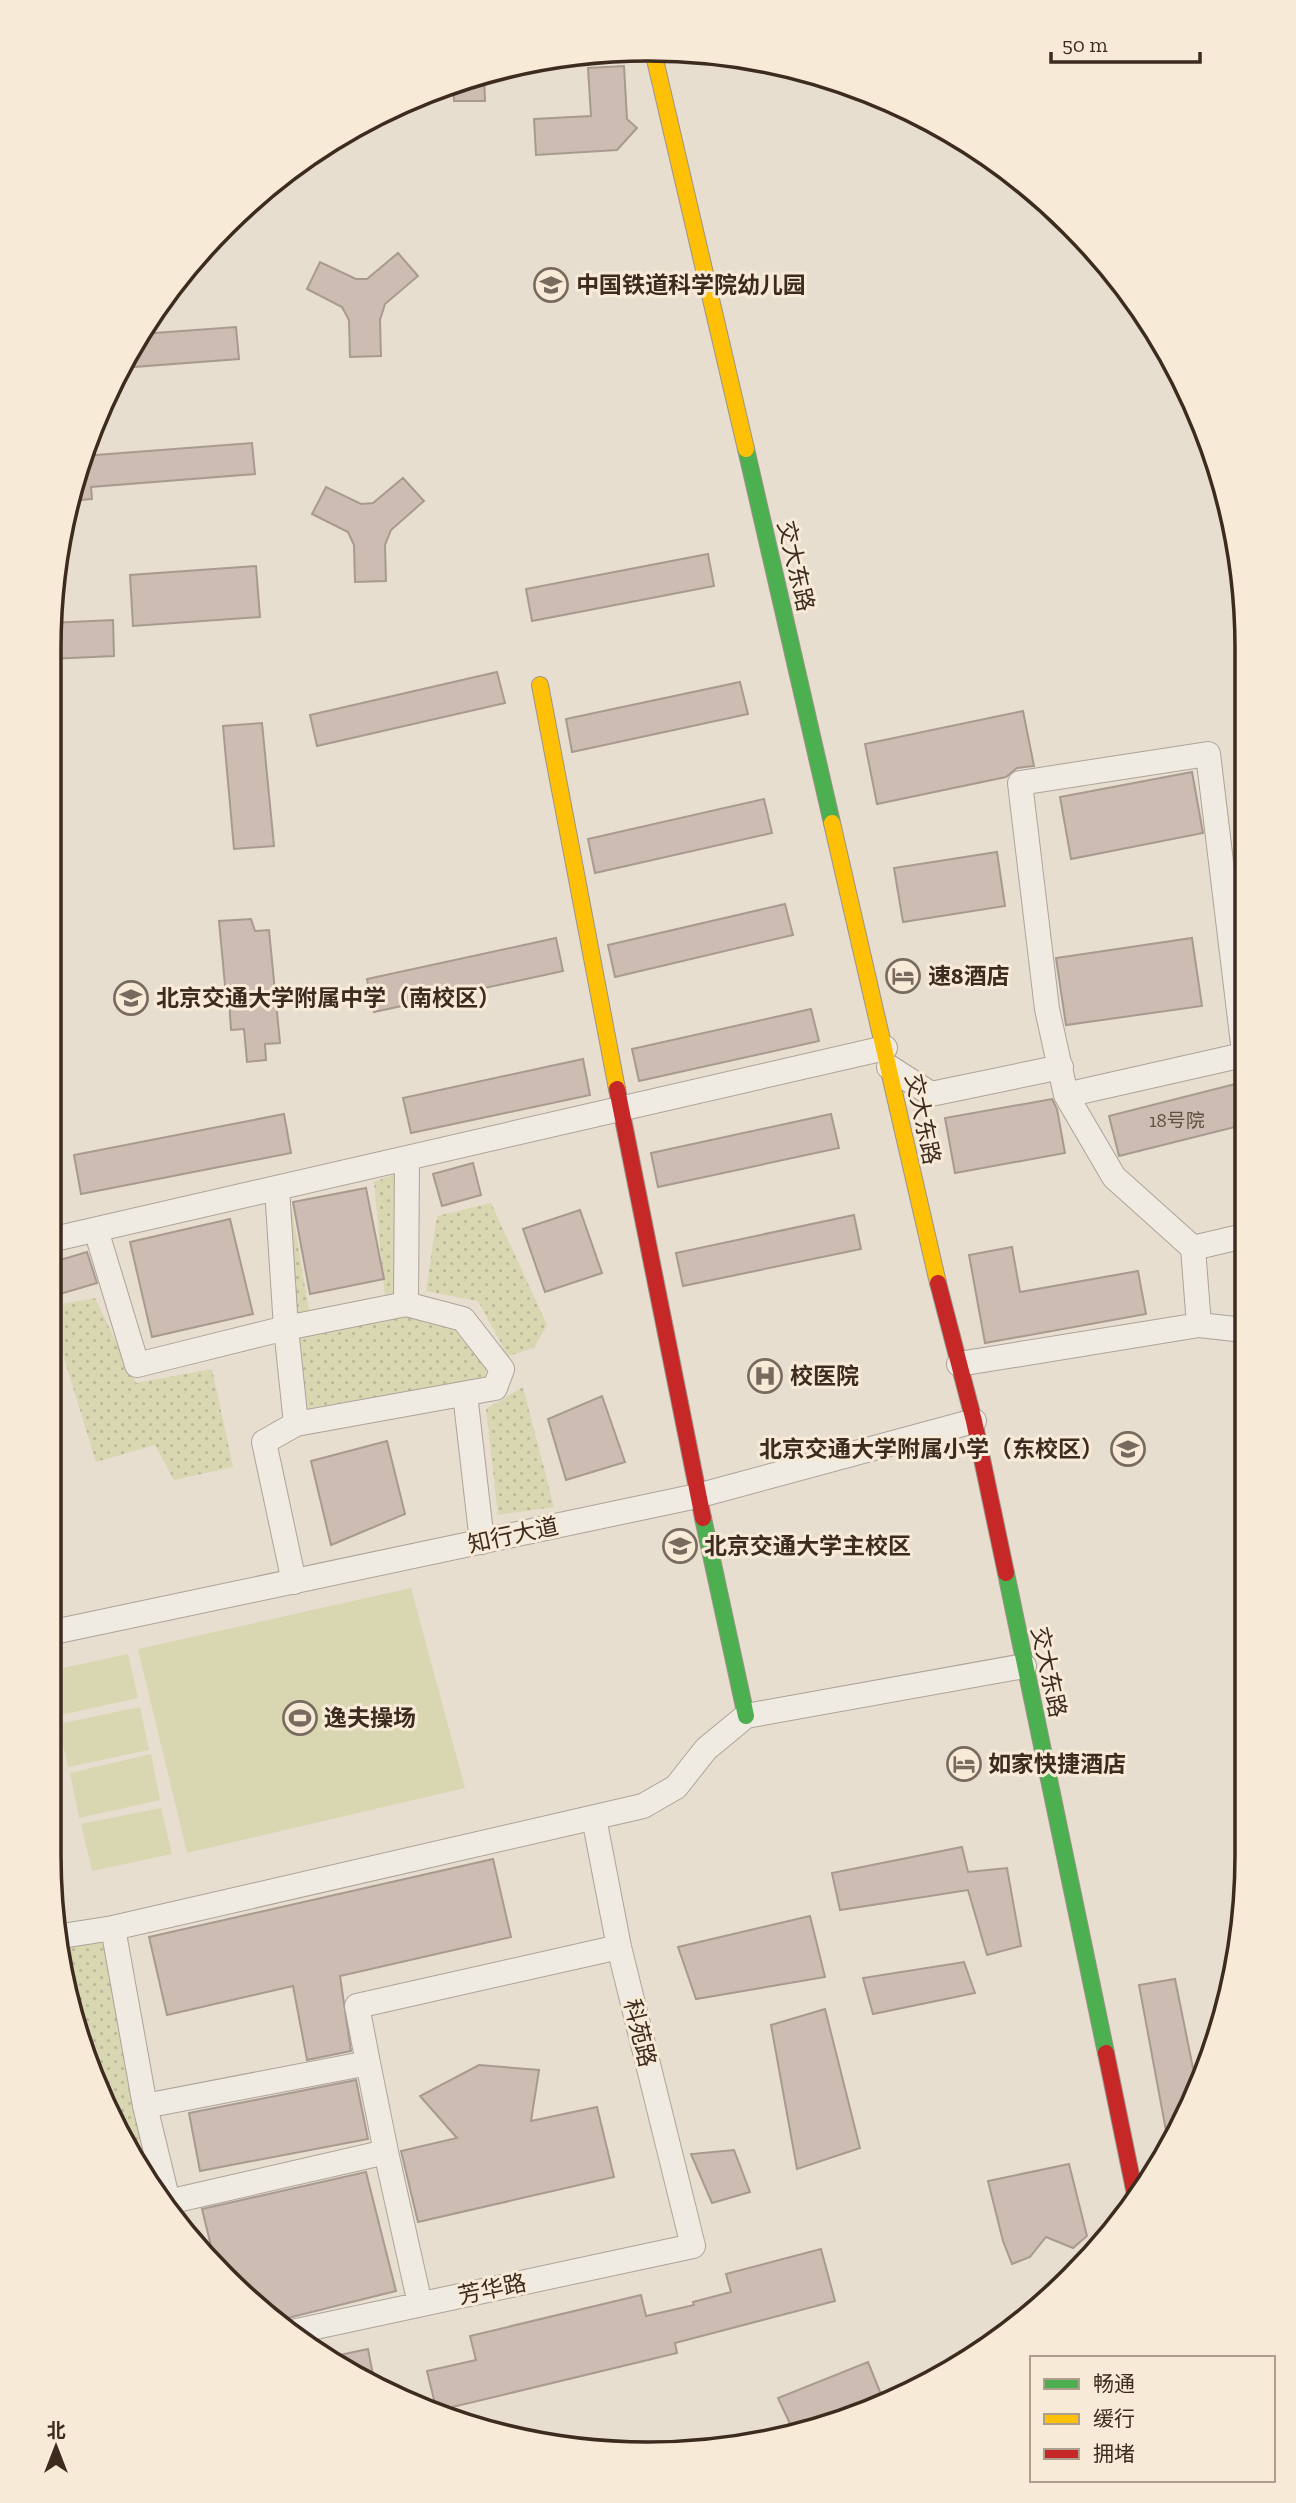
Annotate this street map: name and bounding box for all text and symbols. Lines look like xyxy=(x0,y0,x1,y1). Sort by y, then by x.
scale bar xyxy=(1051,21,1200,65)
text: 50 m xyxy=(1062,32,1108,57)
school or university icon: 中国铁道科学院幼儿园 xyxy=(532,266,570,304)
place label: 中国铁道科学院幼儿园 xyxy=(576,271,806,299)
street label: 交大东路 xyxy=(772,518,820,614)
hotel icon: 速8酒店 xyxy=(884,957,922,995)
place label: 速8酒店 xyxy=(928,962,1009,990)
school or university icon: 北京交通大学附属中学（南校区） xyxy=(112,979,150,1017)
place label: 北京交通大学附属中学（南校区） xyxy=(156,984,501,1012)
street label: 交大东路 xyxy=(900,1071,946,1167)
house number: 18号院 xyxy=(1149,1109,1205,1132)
hospital icon: 校医院 xyxy=(746,1357,784,1395)
place label: 校医院 xyxy=(790,1362,859,1390)
school or university icon: 北京交通大学附属小学（东校区） xyxy=(1109,1430,1147,1468)
place label: 北京交通大学附属小学（东校区） xyxy=(759,1435,1104,1463)
street label: 知行大道 xyxy=(465,1512,561,1558)
school or university icon: 北京交通大学主校区 xyxy=(661,1527,699,1565)
place label: 北京交通大学主校区 xyxy=(704,1532,911,1560)
street label: 交大东路 xyxy=(1026,1624,1072,1720)
sports icon: 逸夫操场 xyxy=(281,1699,319,1737)
place label: 逸夫操场 xyxy=(324,1704,416,1732)
hotel icon: 如家快捷酒店 xyxy=(945,1745,983,1783)
place label: 如家快捷酒店 xyxy=(988,1750,1126,1778)
street label: 科苑路 xyxy=(618,1996,662,2070)
street label: 芳华路 xyxy=(455,2268,529,2310)
legend xyxy=(1030,2356,1275,2482)
text: 畅通 xyxy=(1093,2371,1135,2396)
text: 缓行 xyxy=(1093,2406,1135,2431)
north arrow xyxy=(21,2412,91,2482)
text: 北 xyxy=(46,2419,66,2442)
text: 拥堵 xyxy=(1093,2441,1135,2466)

